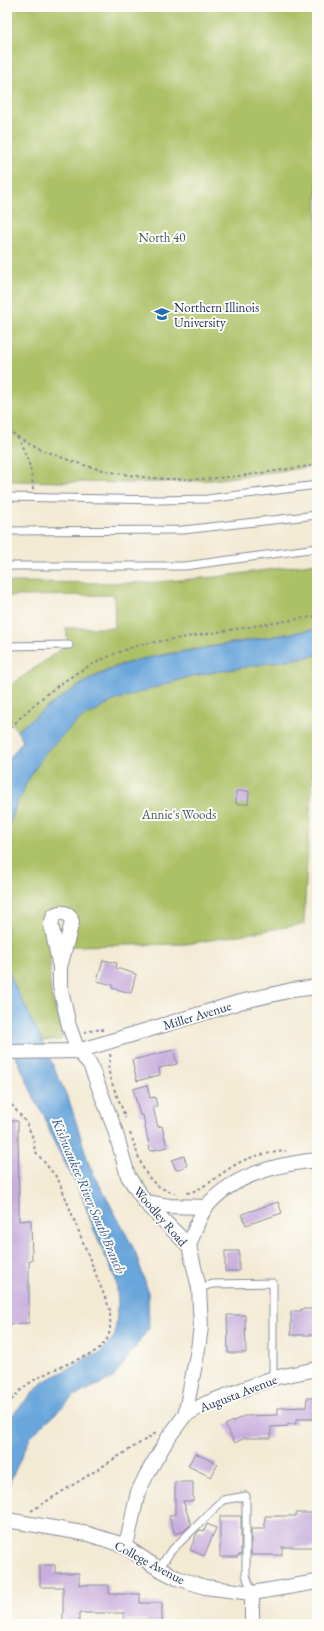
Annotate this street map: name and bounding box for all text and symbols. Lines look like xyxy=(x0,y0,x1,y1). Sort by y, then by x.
park label: North 40 xyxy=(139,229,185,246)
place label: Northern Illinois University xyxy=(174,299,259,331)
school or university icon: Northern Illinois University xyxy=(153,305,171,323)
park label: Annie's Woods xyxy=(141,806,216,823)
street label: Miller Avenue xyxy=(161,997,233,1034)
water label: Kishwaukee River South Branch xyxy=(48,1114,130,1277)
street label: Woodley Road xyxy=(130,1183,192,1250)
street label: Augusta Avenue xyxy=(196,1371,279,1416)
street label: College Avenue xyxy=(112,1537,188,1588)

